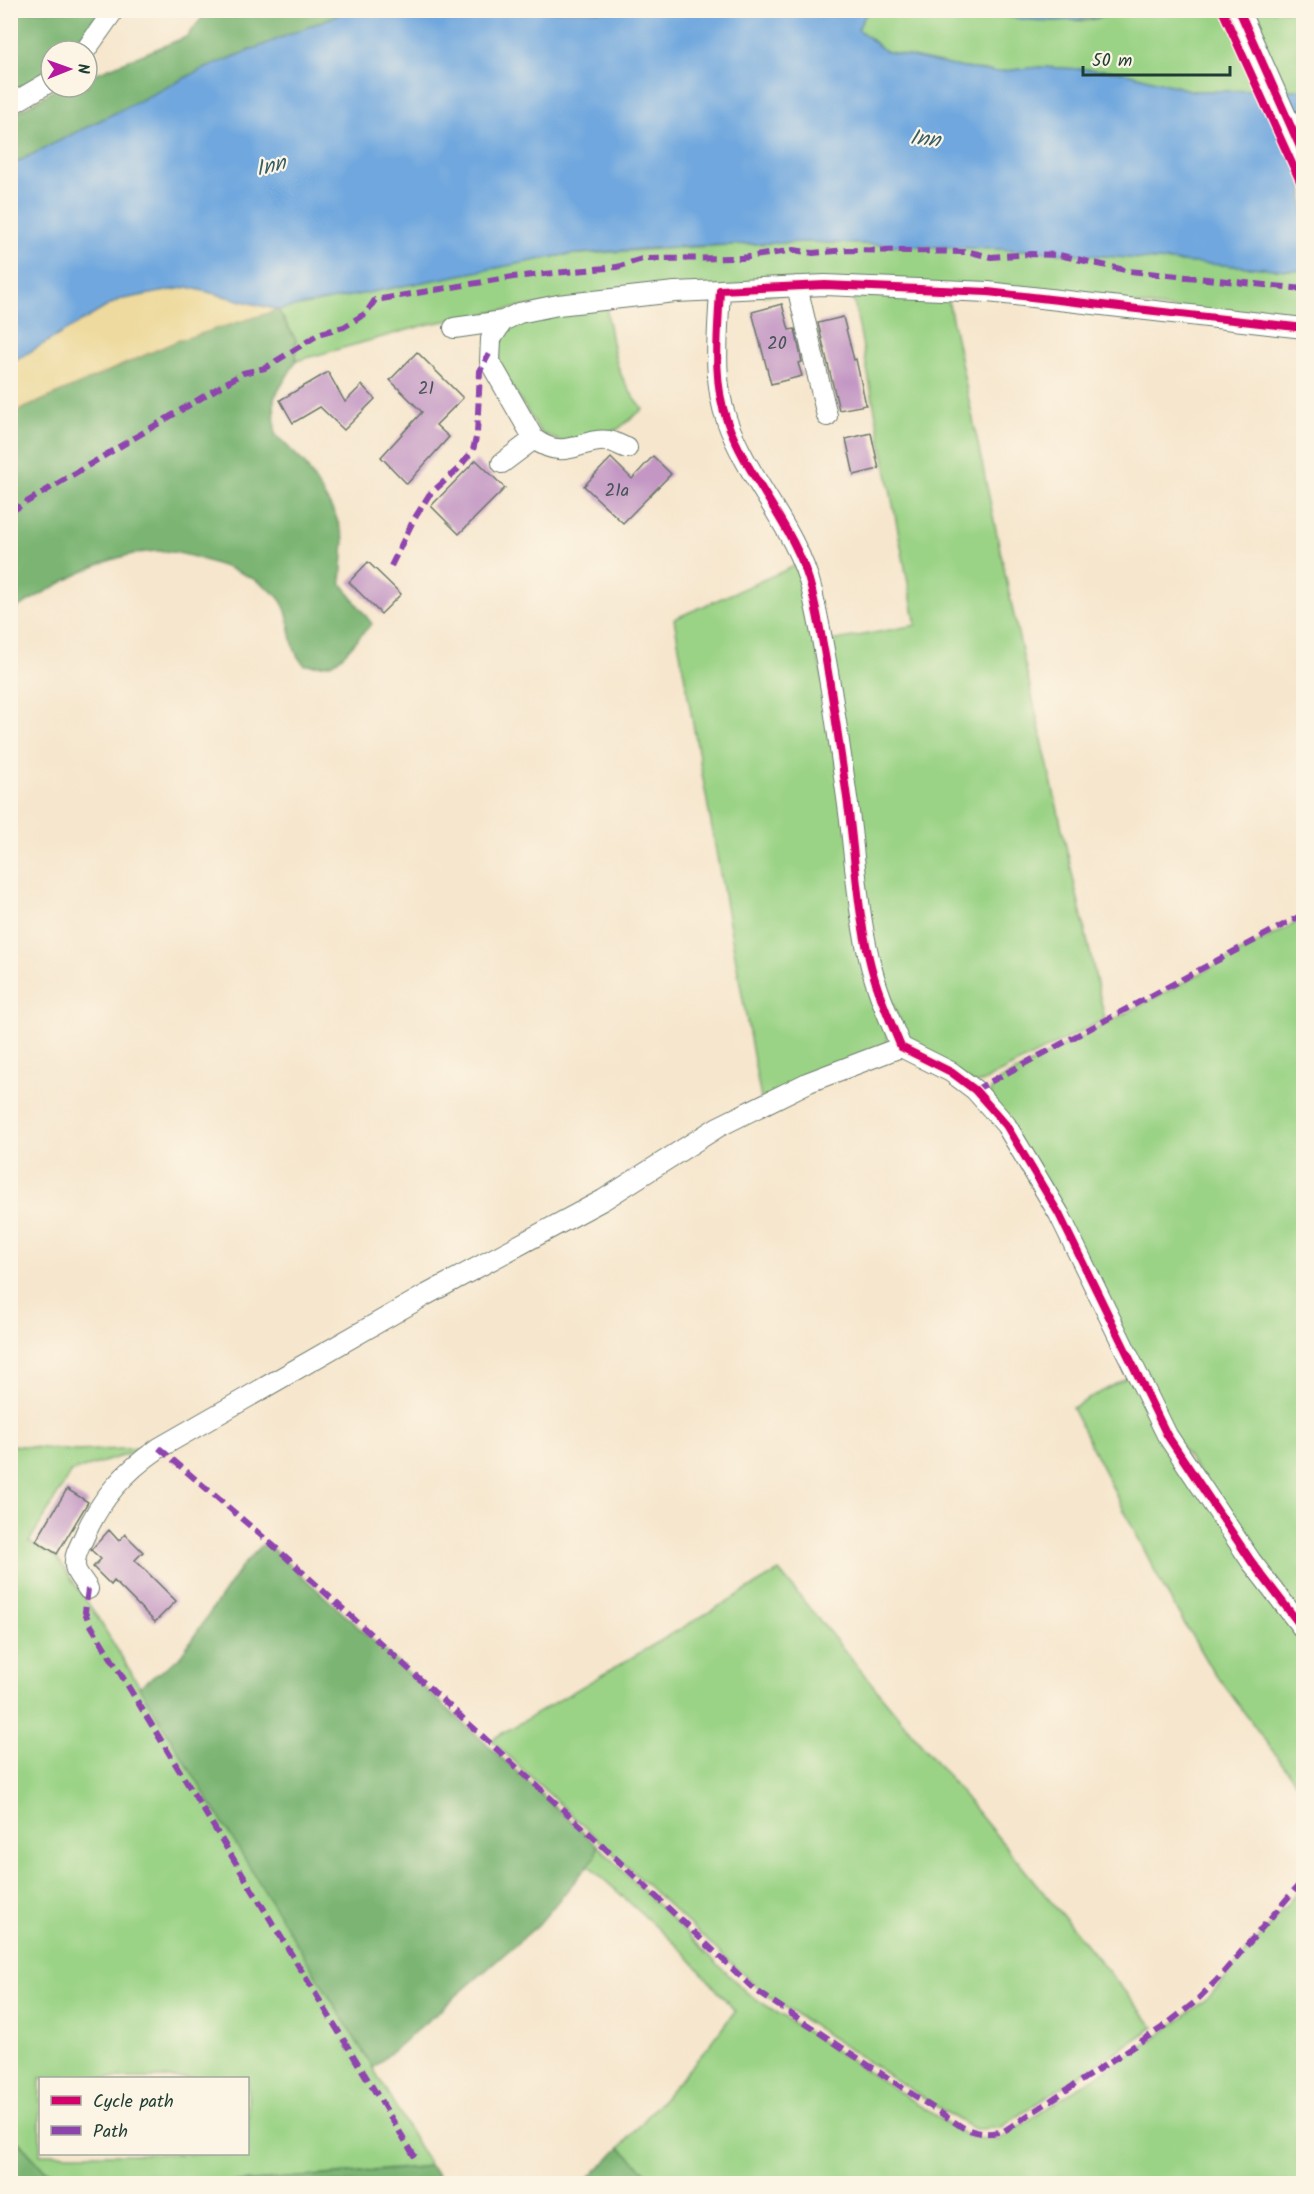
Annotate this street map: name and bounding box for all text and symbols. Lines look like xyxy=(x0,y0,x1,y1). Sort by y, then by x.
north arrow xyxy=(39,39,99,99)
scale bar xyxy=(1083,39,1230,77)
text: 50 m xyxy=(1092,47,1132,76)
text: N xyxy=(70,63,95,74)
water label: Inn xyxy=(908,121,944,159)
water label: Inn xyxy=(252,146,292,188)
house number: 20 xyxy=(767,330,787,359)
house number: 21 xyxy=(418,375,434,404)
house number: 21a xyxy=(605,477,629,506)
legend xyxy=(39,2077,249,2155)
text: Cycle path xyxy=(93,2088,174,2117)
text: Path xyxy=(93,2118,128,2147)

